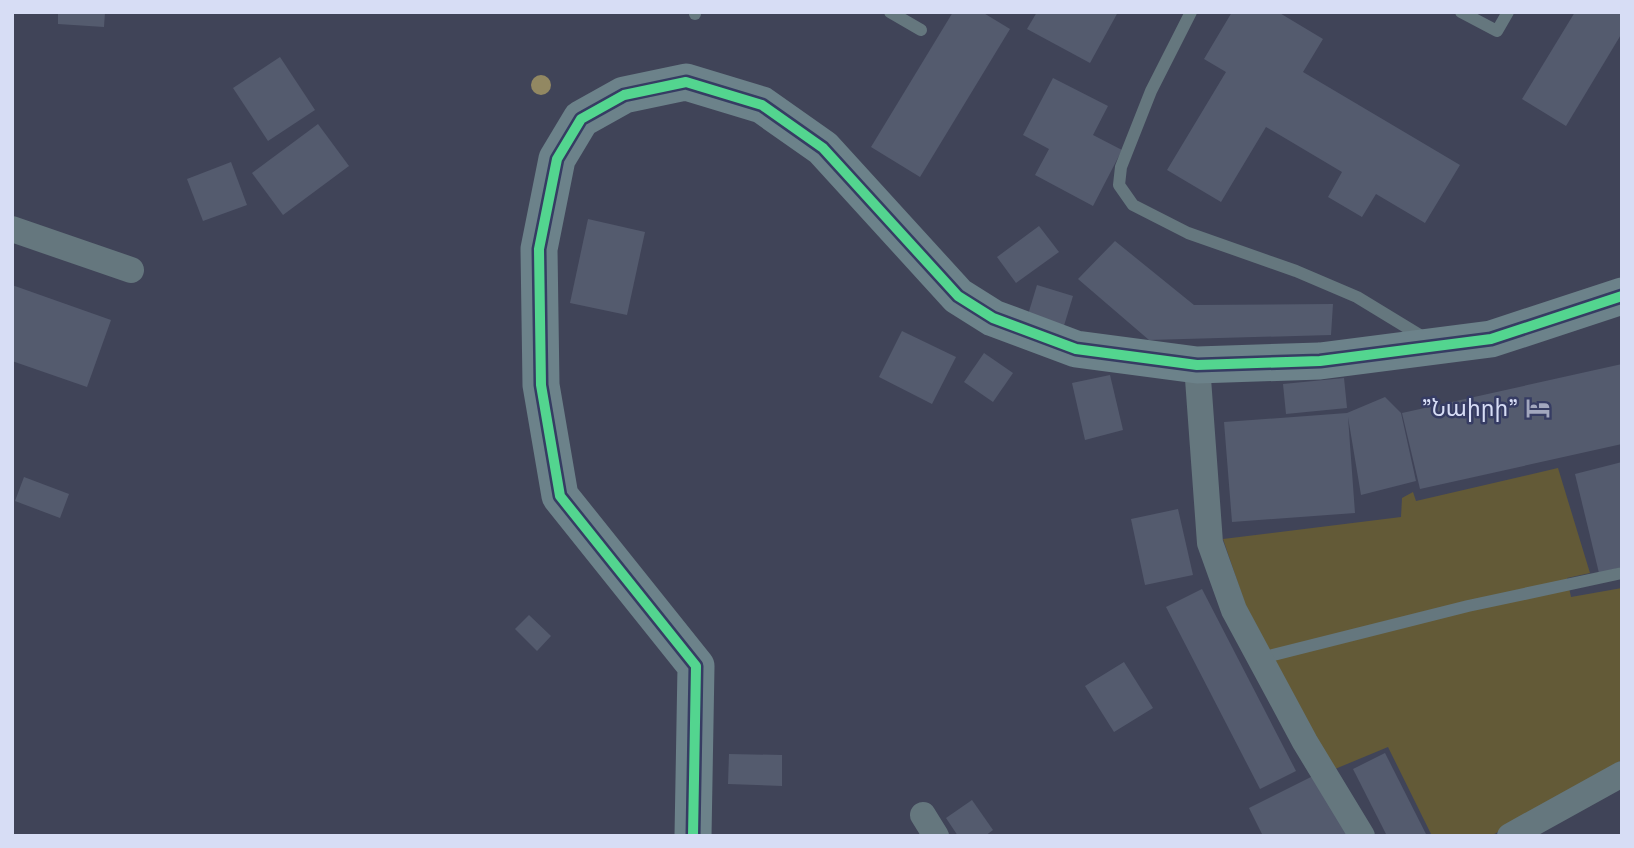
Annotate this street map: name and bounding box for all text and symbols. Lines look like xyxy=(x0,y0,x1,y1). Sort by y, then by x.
place label: "Նաիրի" xyxy=(1422,393,1518,423)
hotel icon: "Նաիրի" xyxy=(1524,394,1552,422)

